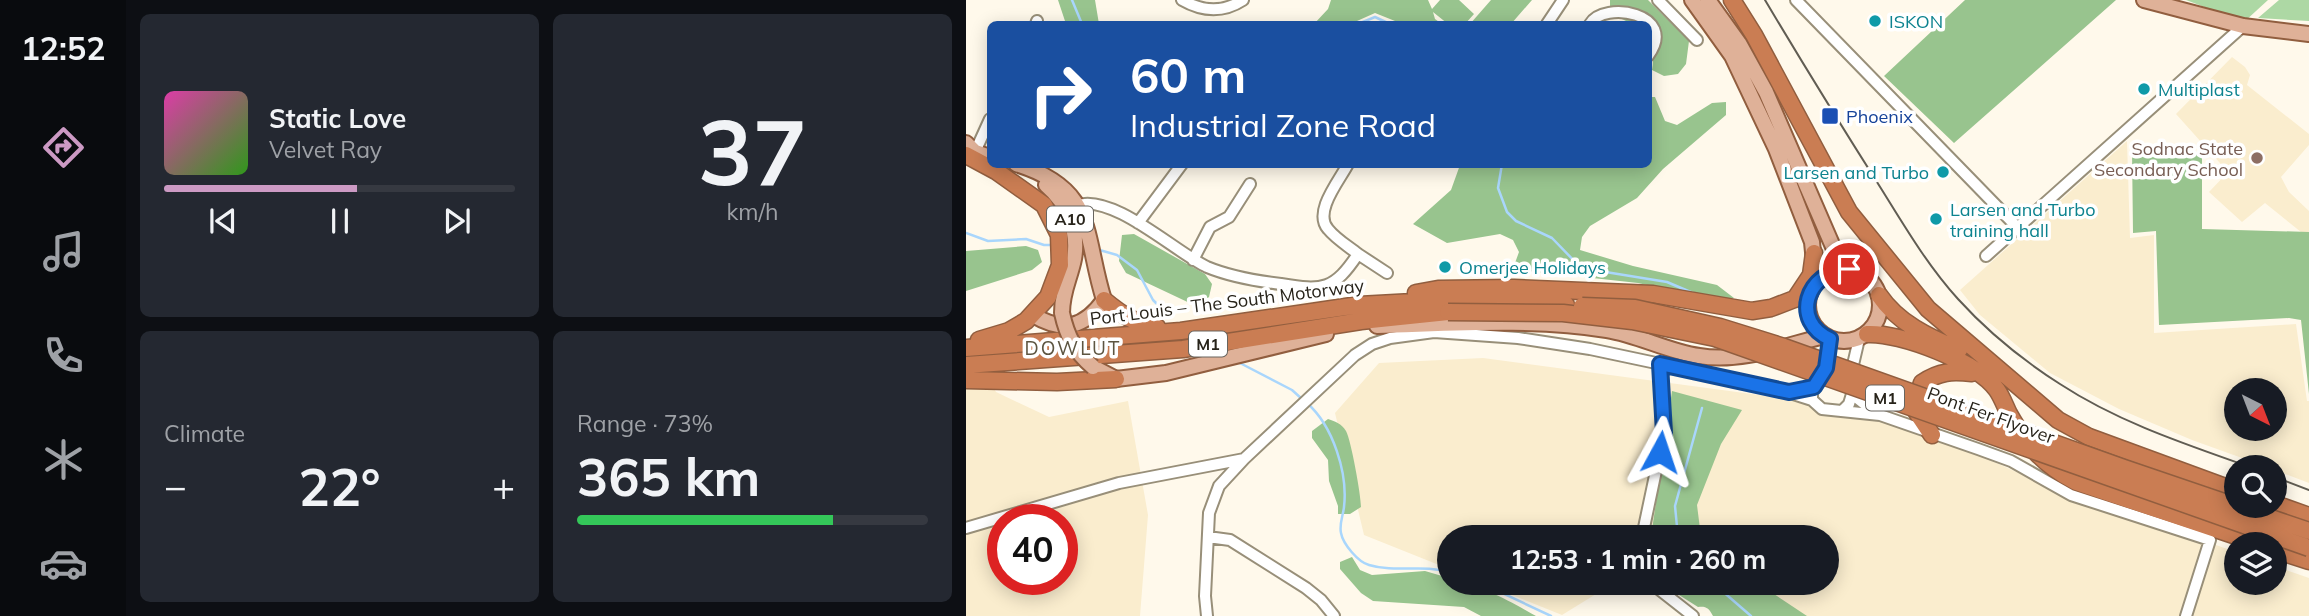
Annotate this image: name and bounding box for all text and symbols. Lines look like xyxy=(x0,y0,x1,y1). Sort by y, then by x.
place label: ISKON xyxy=(1889,10,1943,33)
marker: ISKON xyxy=(1867,13,1883,29)
text: 12:52 xyxy=(21,28,105,68)
text: 60 m xyxy=(1130,44,1246,105)
icon: right xyxy=(1015,49,1106,140)
place label: Multiplast xyxy=(2158,78,2240,101)
marker: Multiplast xyxy=(2136,81,2152,97)
text: 37 xyxy=(698,94,807,208)
text: Static Love xyxy=(269,102,406,135)
text: Industrial Zone Road xyxy=(1130,105,1436,145)
place label: Phoenix xyxy=(1846,105,1913,128)
marker: Phoenix xyxy=(1820,106,1840,126)
icon: directions xyxy=(39,123,88,172)
text: Velvet Ray xyxy=(269,135,382,164)
place label: Sodnac State Secondary School xyxy=(2094,137,2243,181)
marker: Sodnac State Secondary School xyxy=(2249,150,2265,166)
place label: Larsen and Turbo xyxy=(1784,161,1929,184)
marker: Larsen and Turbo xyxy=(1935,164,1951,180)
text: km/h xyxy=(726,197,779,226)
place label: Larsen and Turbo training hall xyxy=(1950,198,2095,242)
icon: previous xyxy=(204,202,242,240)
icon: pause xyxy=(321,202,359,240)
icon: next xyxy=(438,202,476,240)
road number: A10 xyxy=(1047,206,1093,232)
marker: Larsen and Turbo training hall xyxy=(1928,211,1944,227)
icon: music xyxy=(39,227,88,276)
pin xyxy=(1819,239,1879,299)
icon: arrive xyxy=(1830,250,1868,288)
place label: Omerjee Holidays xyxy=(1459,256,1606,279)
marker: Omerjee Holidays xyxy=(1437,259,1453,275)
street label: Port Louis – The South Motorway xyxy=(1089,274,1366,330)
icon: phone xyxy=(39,331,88,380)
road number: M1 xyxy=(1189,332,1227,356)
district label: DOWLUT xyxy=(1025,336,1121,360)
north arrow xyxy=(2224,378,2287,441)
map controls xyxy=(2224,378,2287,595)
street label: Pont Fer Flyover xyxy=(1924,381,2058,449)
road number: M1 xyxy=(1866,386,1904,410)
text: Range · 73% xyxy=(577,409,713,438)
position arrow xyxy=(1623,415,1697,489)
text: Climate xyxy=(164,419,245,448)
icon: climate xyxy=(39,435,88,484)
text: 365 km xyxy=(577,444,760,509)
text: 22° xyxy=(298,454,381,519)
button: search xyxy=(2224,455,2287,518)
text: − xyxy=(164,462,187,510)
text: + xyxy=(492,462,515,510)
speed limit sign: 40 xyxy=(987,504,1078,595)
button: layers xyxy=(2224,532,2287,595)
icon: car xyxy=(39,539,88,588)
text: 12:53 · 1 min · 260 m xyxy=(1510,543,1766,576)

